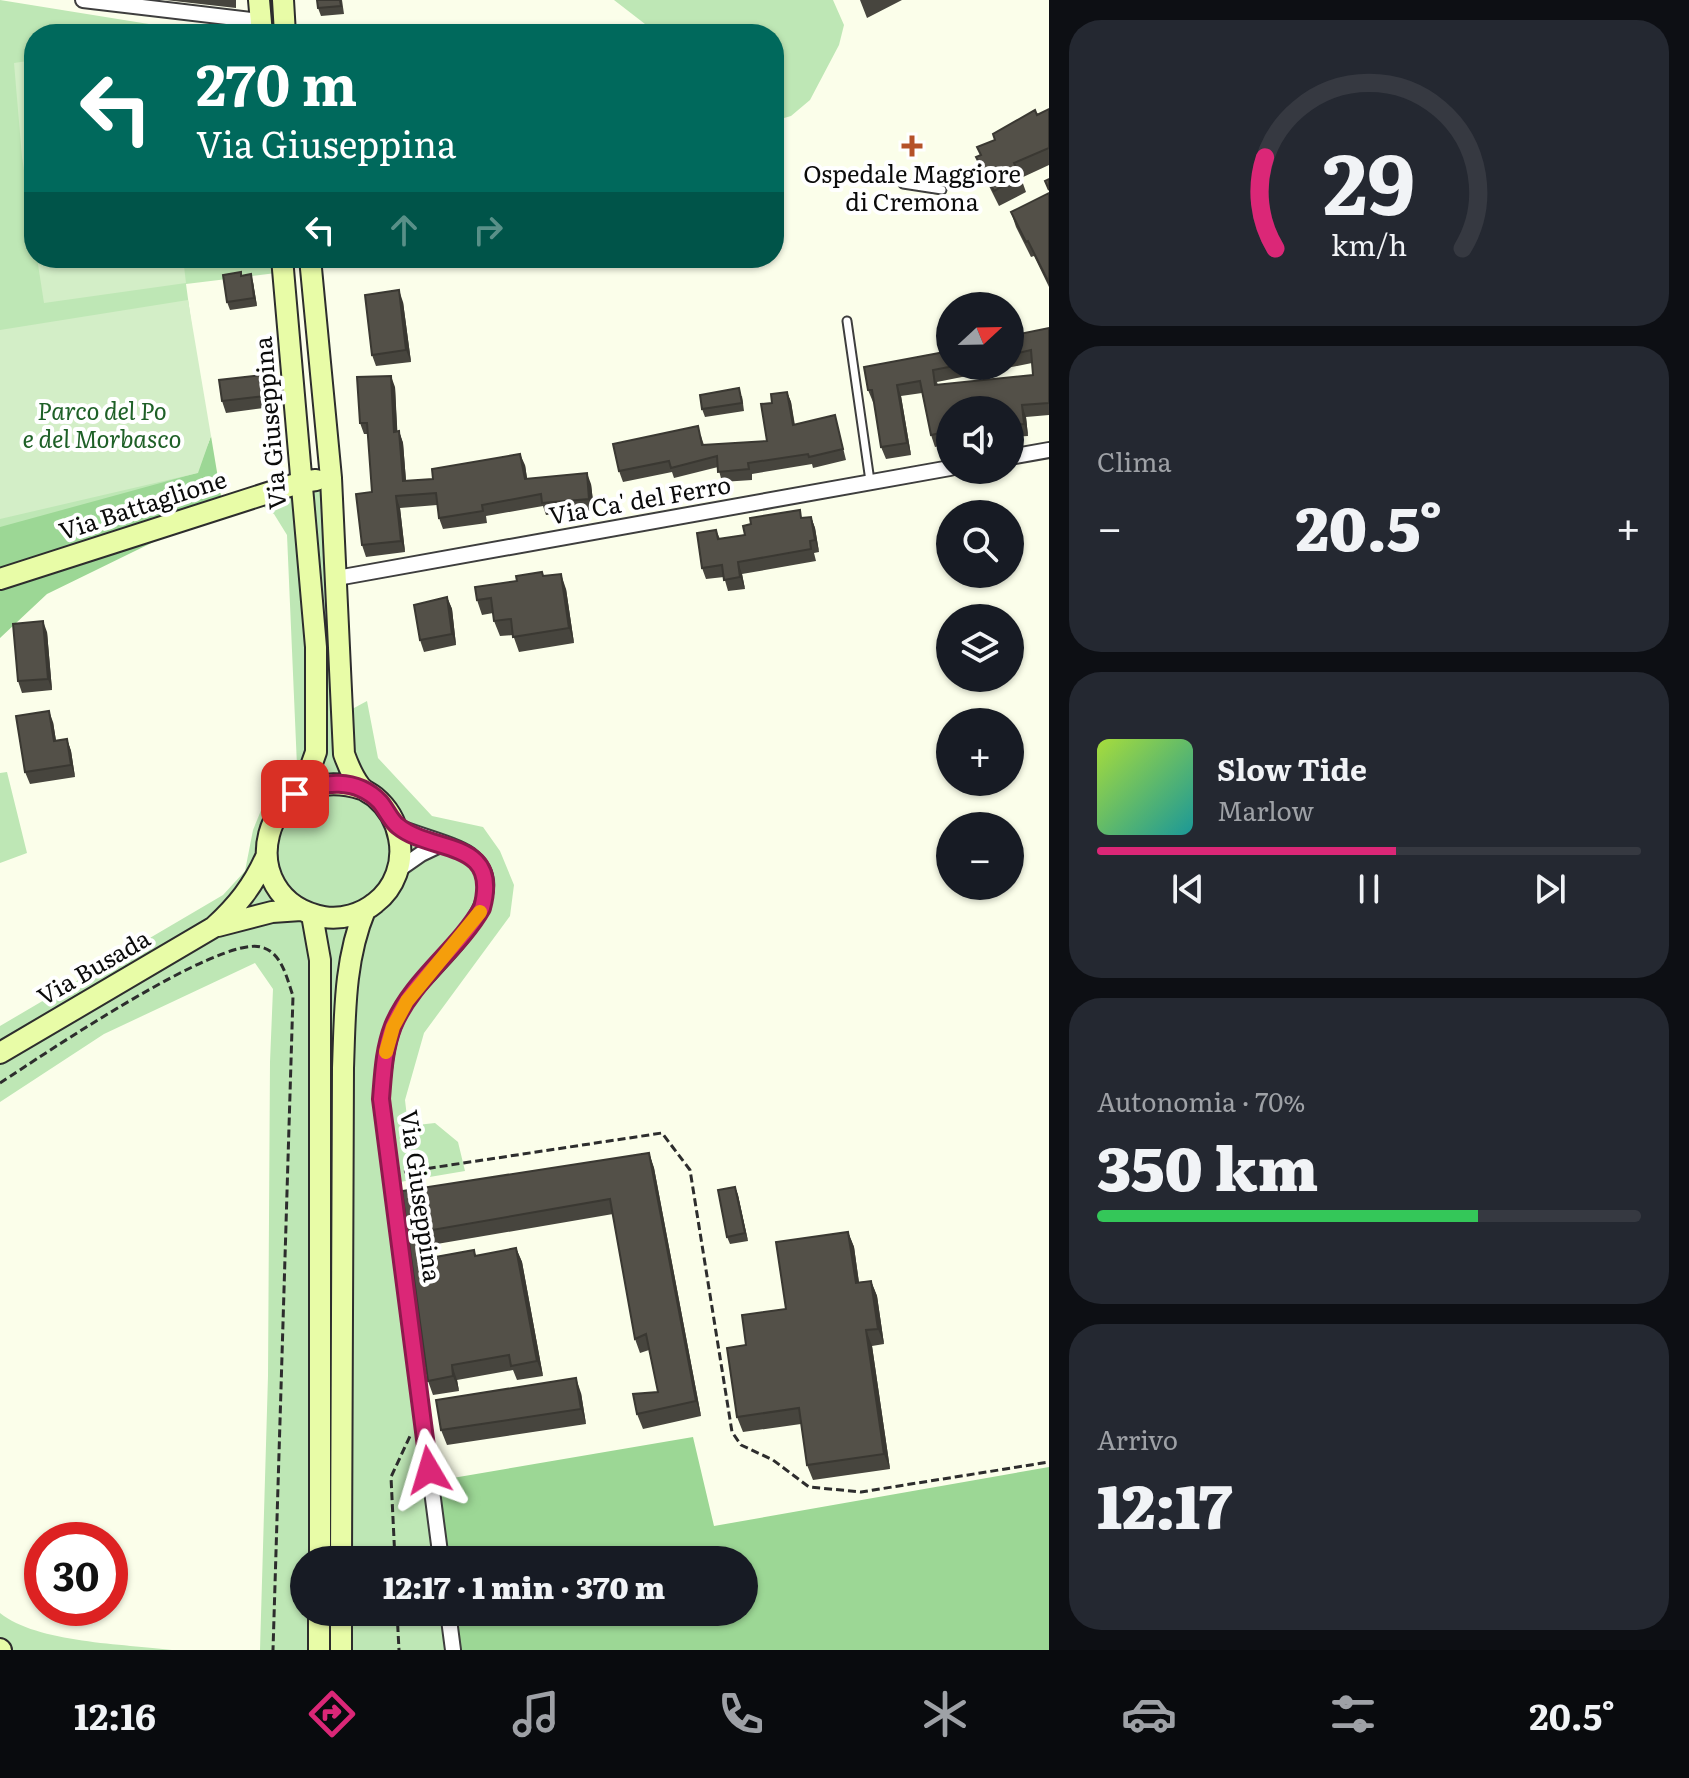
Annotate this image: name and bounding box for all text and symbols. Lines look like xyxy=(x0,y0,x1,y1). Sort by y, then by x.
text: 270 m xyxy=(196,40,357,123)
icon: left xyxy=(64,56,168,160)
text: Via Giuseppina xyxy=(196,116,456,169)
text: 29 xyxy=(1323,117,1415,241)
marker: Ospedale Maggiore di Cremona xyxy=(901,135,923,157)
place label: Ospedale Maggiore di Cremona xyxy=(803,155,1021,218)
icon: left xyxy=(298,208,342,252)
icon: ahead xyxy=(382,208,426,252)
icon: right xyxy=(466,208,510,252)
text: km/h xyxy=(1331,222,1407,265)
north arrow xyxy=(936,292,1024,380)
map controls xyxy=(936,292,1024,900)
street label: Via Giuseppina xyxy=(244,335,294,511)
park label: Parco del Po e del Morbasco xyxy=(23,392,181,455)
button: sound xyxy=(936,396,1024,484)
text: Clima xyxy=(1097,441,1172,480)
street label: Via Battaglione xyxy=(54,460,231,547)
street label: Via Ca' del Ferro xyxy=(546,465,733,532)
text: 20.5° xyxy=(1296,480,1443,569)
text: − xyxy=(1097,492,1123,558)
text: + xyxy=(1615,492,1641,558)
button: search xyxy=(936,500,1024,588)
button: layers xyxy=(936,604,1024,692)
button: + xyxy=(936,708,1024,796)
text: Slow Tide xyxy=(1217,746,1367,790)
pin xyxy=(261,760,329,828)
icon: arrive xyxy=(273,772,317,816)
text: Marlow xyxy=(1217,790,1314,829)
button: − xyxy=(936,812,1024,900)
icon: previous xyxy=(1166,867,1210,911)
icon: pause xyxy=(1347,867,1391,911)
icon: next xyxy=(1528,867,1572,911)
street label: Via Busada xyxy=(30,919,156,1012)
text: Autonomia · 70% xyxy=(1097,1081,1305,1120)
street label: Via Giuseppina xyxy=(393,1107,452,1284)
text: 350 km xyxy=(1097,1120,1318,1209)
text: Arrivo xyxy=(1097,1419,1178,1458)
position arrow xyxy=(387,1428,471,1512)
text: 12:17 xyxy=(1097,1458,1232,1547)
speed limit sign: 30 xyxy=(24,1522,128,1626)
text: 12:17 · 1 min · 370 m xyxy=(383,1564,665,1608)
icon: directions xyxy=(304,1686,360,1742)
icon: music xyxy=(508,1686,564,1742)
icon: phone xyxy=(713,1686,769,1742)
icon: climate xyxy=(917,1686,973,1742)
icon: car xyxy=(1121,1686,1177,1742)
icon: filters xyxy=(1325,1686,1381,1742)
text: 12:16 xyxy=(74,1688,156,1741)
text: 20.5° xyxy=(1529,1688,1615,1741)

